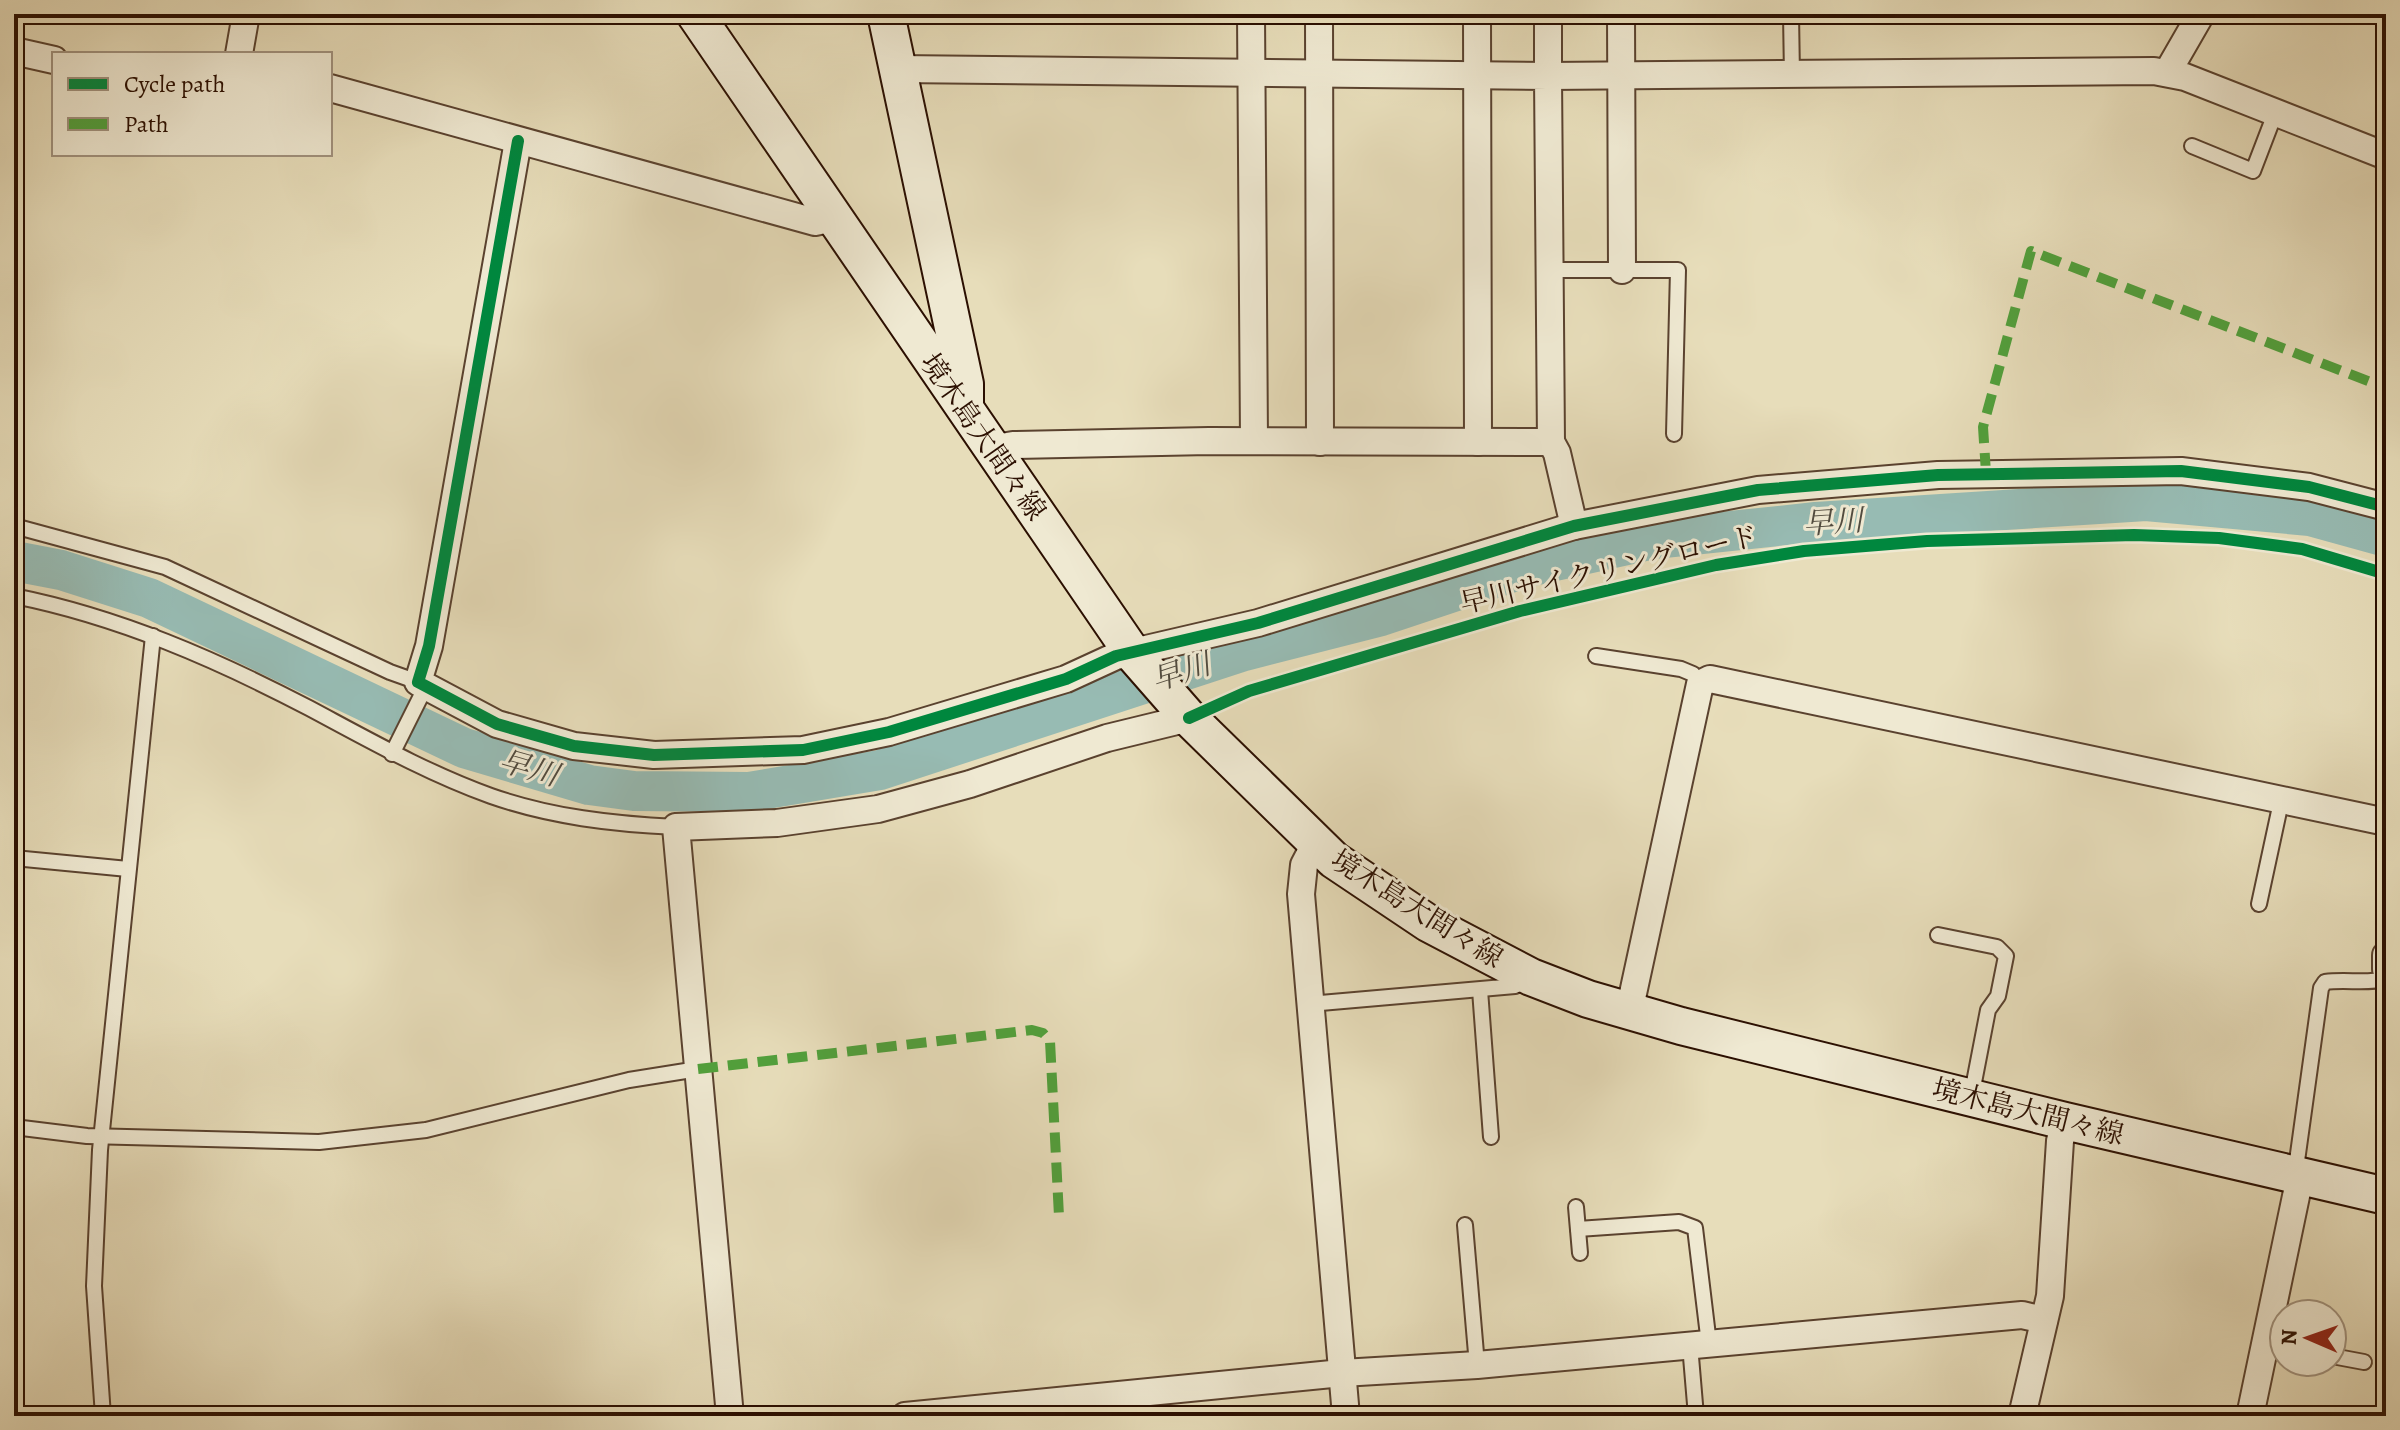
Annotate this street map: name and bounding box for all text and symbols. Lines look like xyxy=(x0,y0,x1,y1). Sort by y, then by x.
legend xyxy=(52,52,332,156)
text: Cycle path xyxy=(124,68,225,100)
text: Path xyxy=(124,108,169,140)
street label: 境木島大間々線 xyxy=(911,346,1055,528)
water label: 早川 xyxy=(1802,500,1867,544)
street label: 早川サイクリングロード xyxy=(1456,517,1762,623)
water label: 早川 xyxy=(1146,643,1219,700)
water label: 早川 xyxy=(495,741,566,796)
street label: 境木島大間々線 xyxy=(1324,841,1510,977)
street label: 境木島大間々線 xyxy=(1928,1070,2128,1154)
north arrow xyxy=(2268,1298,2348,1378)
text: N xyxy=(2274,1329,2304,1346)

